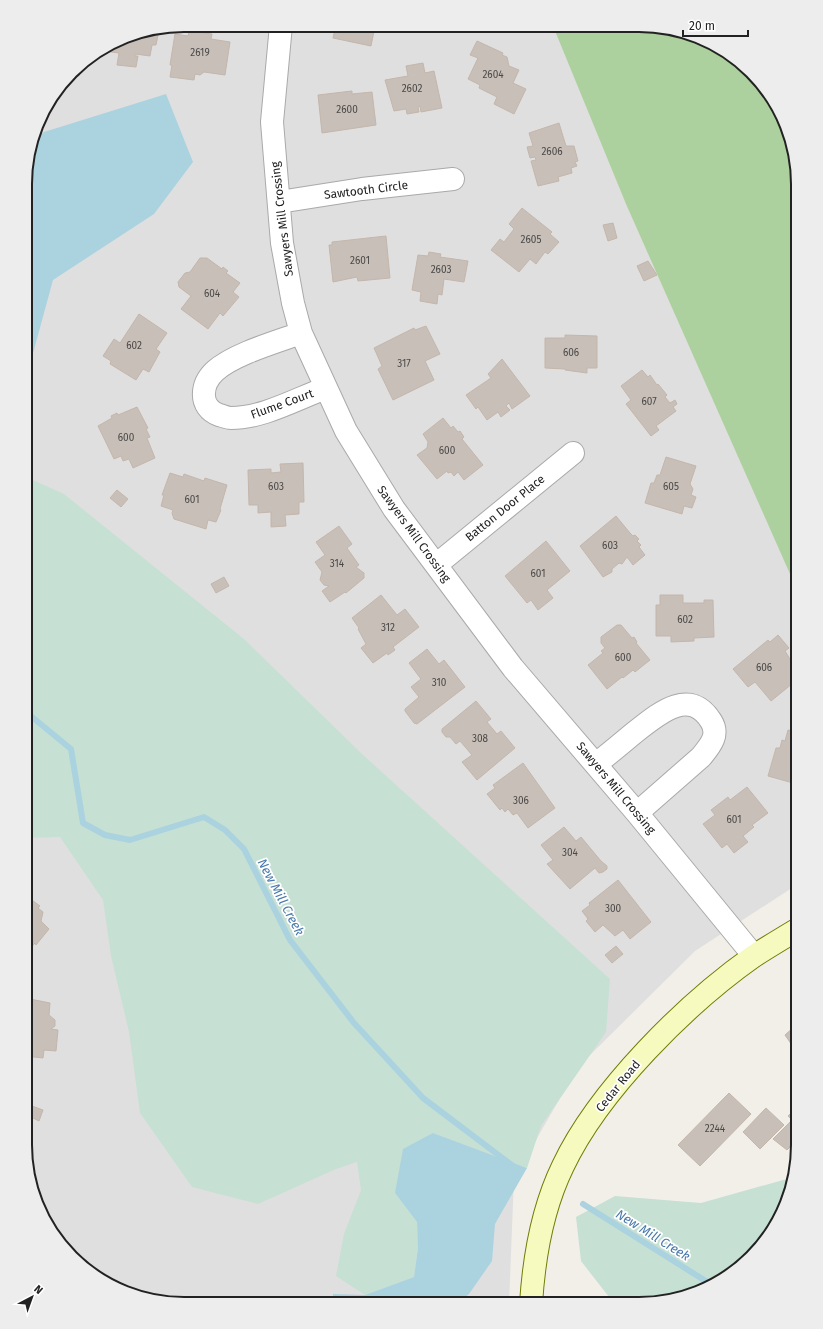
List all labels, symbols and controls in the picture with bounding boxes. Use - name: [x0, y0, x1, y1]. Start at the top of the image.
- scale bar: [683, 12, 748, 38]
- text: 20 m: [689, 19, 715, 33]
- house number: 2619: [190, 47, 210, 59]
- house number: 2604: [482, 69, 504, 81]
- house number: 2602: [402, 83, 422, 95]
- house number: 2600: [336, 104, 358, 116]
- house number: 2606: [541, 146, 563, 158]
- street label: Sawyers Mill Crossing: [268, 160, 296, 277]
- street label: Sawtooth Circle: [323, 178, 409, 202]
- house number: 2605: [521, 234, 541, 246]
- house number: 2601: [350, 255, 370, 267]
- house number: 2603: [431, 264, 451, 276]
- house number: 604: [204, 288, 221, 300]
- house number: 602: [126, 340, 142, 352]
- house number: 606: [563, 347, 579, 359]
- house number: 317: [397, 358, 411, 370]
- street label: Flume Court: [249, 386, 316, 422]
- house number: 607: [641, 396, 657, 408]
- house number: 600: [118, 432, 135, 444]
- house number: 600: [439, 445, 456, 457]
- street label: Batton Door Place: [463, 472, 547, 544]
- house number: 603: [268, 481, 284, 493]
- house number: 605: [663, 481, 679, 493]
- street label: Sawyers Mill Crossing: [374, 483, 454, 586]
- house number: 601: [185, 494, 200, 506]
- house number: 603: [602, 540, 618, 552]
- house number: 314: [330, 558, 345, 570]
- house number: 601: [531, 568, 546, 580]
- house number: 602: [677, 614, 693, 626]
- house number: 312: [381, 622, 395, 634]
- house number: 600: [615, 652, 632, 664]
- house number: 606: [756, 662, 772, 674]
- house number: 310: [432, 677, 447, 689]
- house number: 308: [472, 733, 489, 745]
- street label: Sawyers Mill Crossing: [573, 739, 659, 837]
- house number: 306: [513, 795, 529, 807]
- house number: 601: [727, 814, 742, 826]
- house number: 304: [562, 847, 579, 859]
- water label: New Mill Creek: [255, 856, 307, 938]
- house number: 300: [605, 903, 621, 915]
- street label: Cedar Road: [593, 1057, 643, 1115]
- house number: 2244: [705, 1123, 726, 1135]
- water label: New Mill Creek: [613, 1206, 693, 1264]
- north arrow: [12, 1277, 52, 1317]
- text: N: [31, 1283, 45, 1297]

